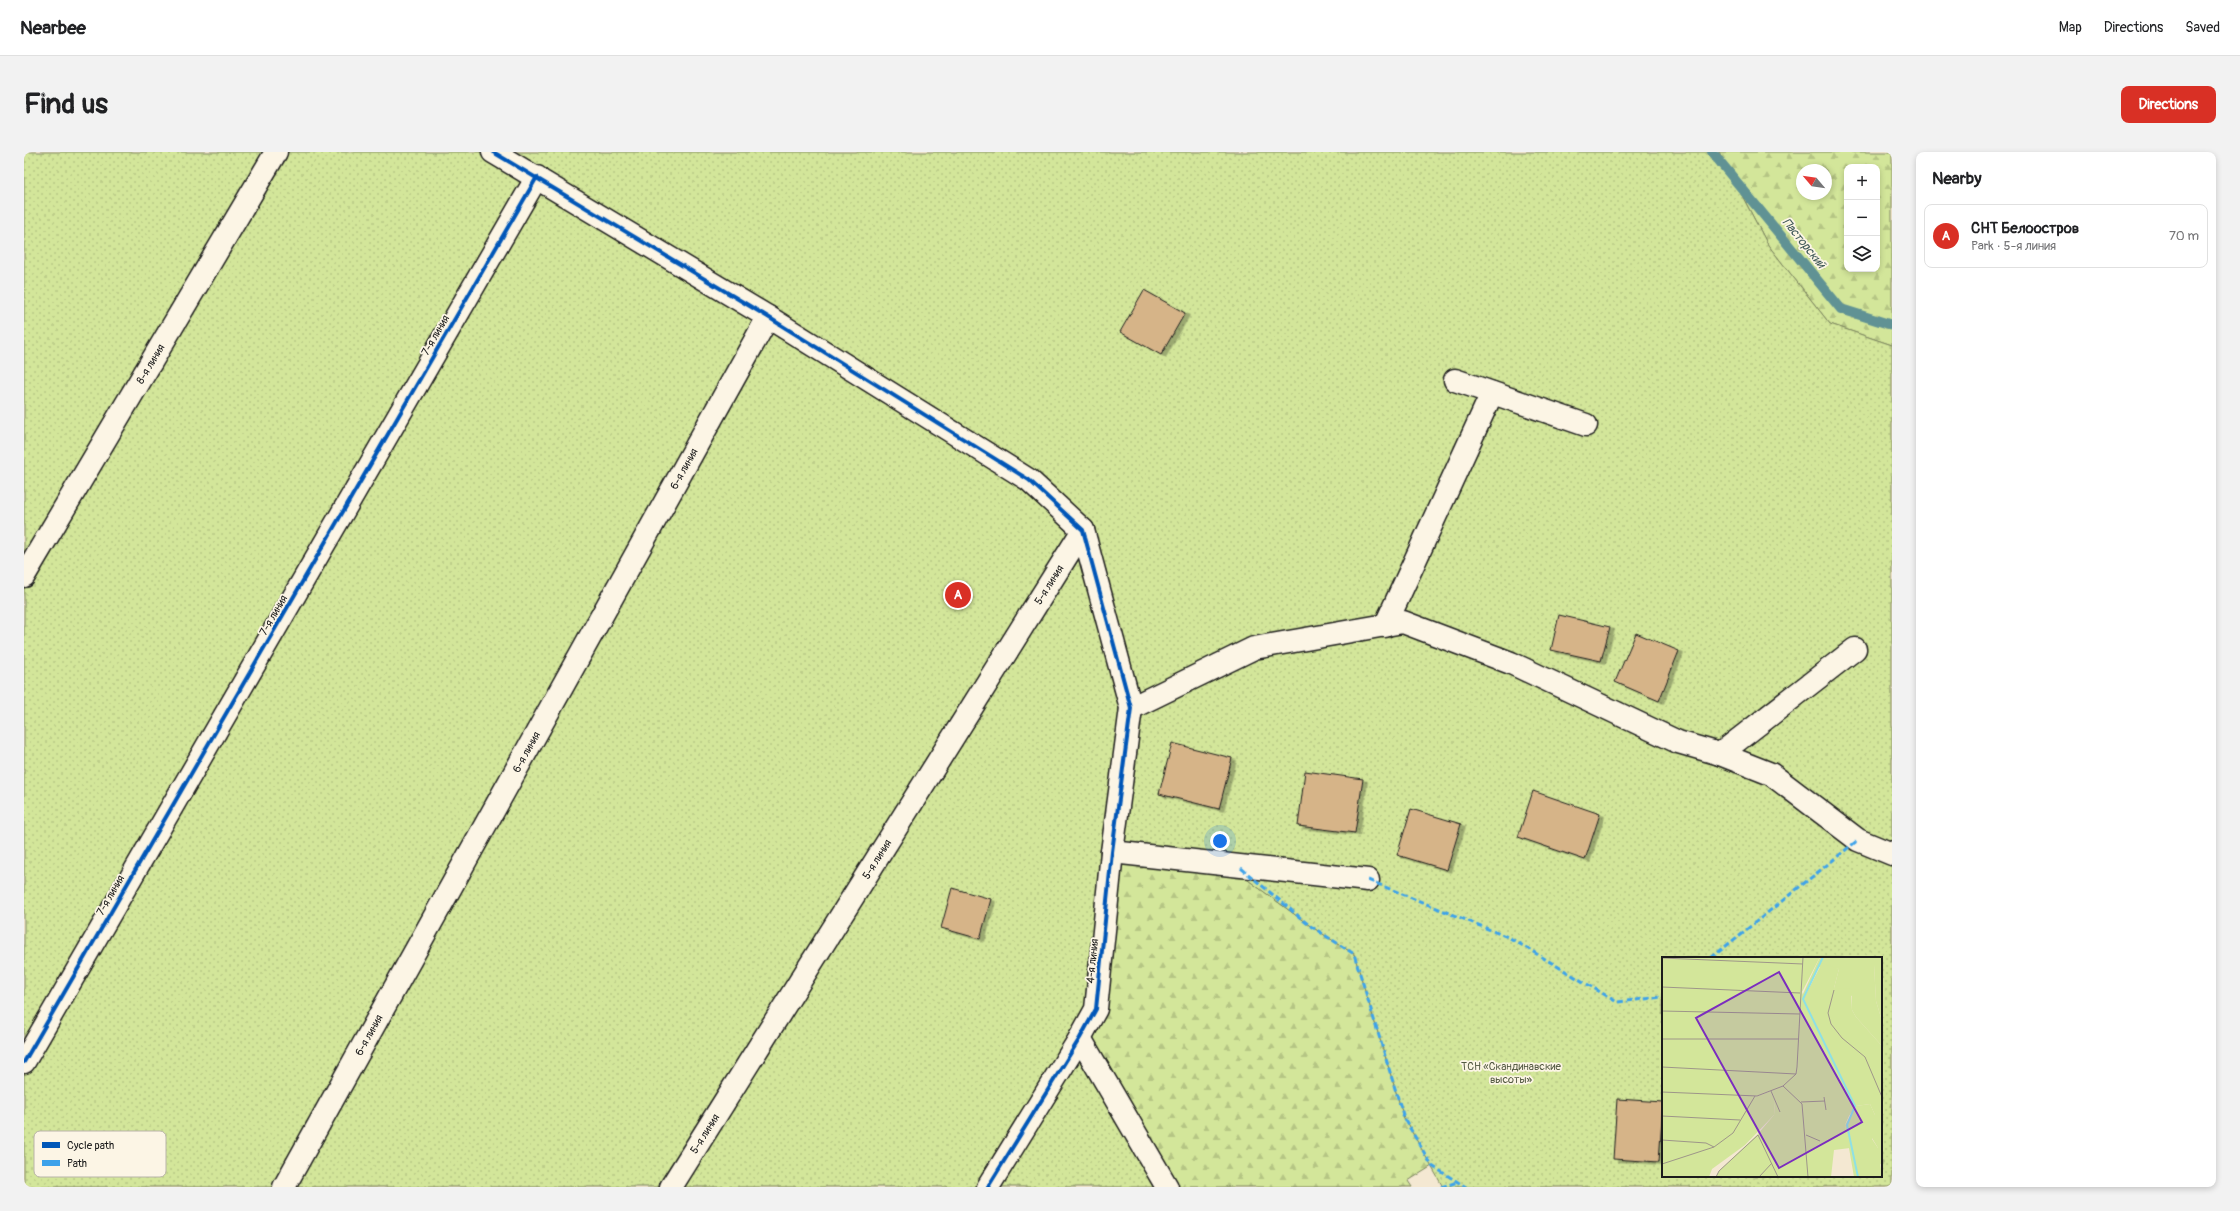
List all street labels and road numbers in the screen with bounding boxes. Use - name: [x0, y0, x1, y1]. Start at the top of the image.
- street label: 7-я линия: [419, 313, 452, 358]
- street label: 8-я линия: [134, 342, 167, 386]
- street label: 6-я линия: [667, 446, 701, 492]
- street label: 5-я линия: [1032, 563, 1066, 607]
- street label: 7-я линия: [257, 593, 290, 638]
- street label: 6-я линия: [510, 729, 543, 775]
- street label: 5-я линия: [860, 837, 894, 882]
- street label: 7-я линия: [94, 873, 127, 918]
- street label: 4-я линия: [1084, 938, 1101, 984]
- street label: 6-я линия: [352, 1012, 386, 1058]
- street label: 5-я линия: [688, 1112, 722, 1156]

